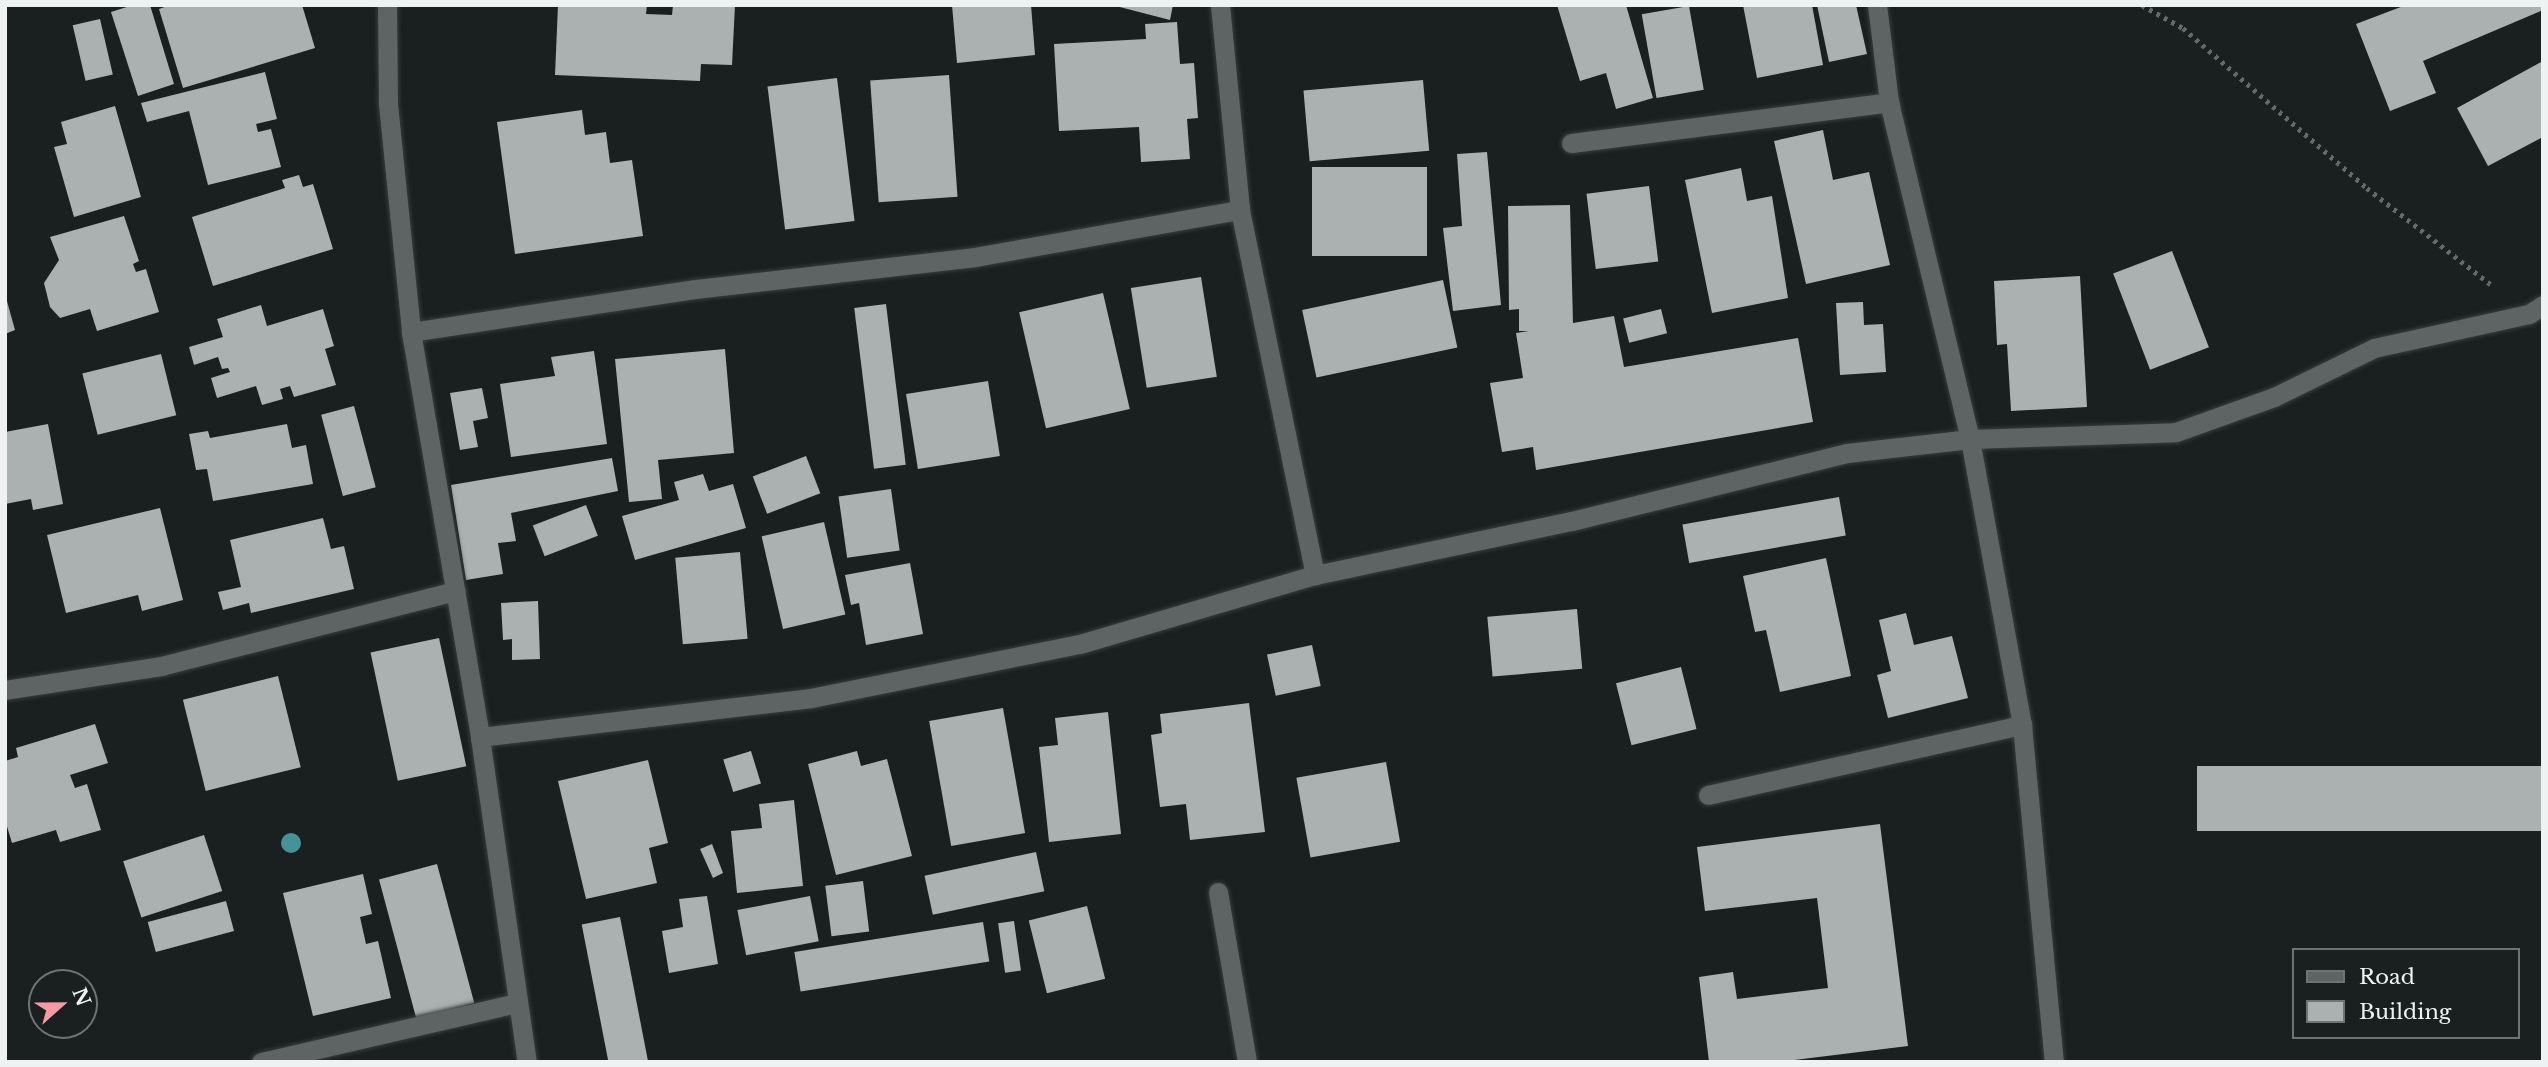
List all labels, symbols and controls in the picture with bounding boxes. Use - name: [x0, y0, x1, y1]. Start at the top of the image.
- legend: [2292, 948, 2520, 1039]
- text: Road: [2359, 964, 2415, 990]
- north arrow: [28, 969, 98, 1039]
- text: N: [67, 985, 95, 1009]
- text: Building: [2359, 999, 2451, 1025]

